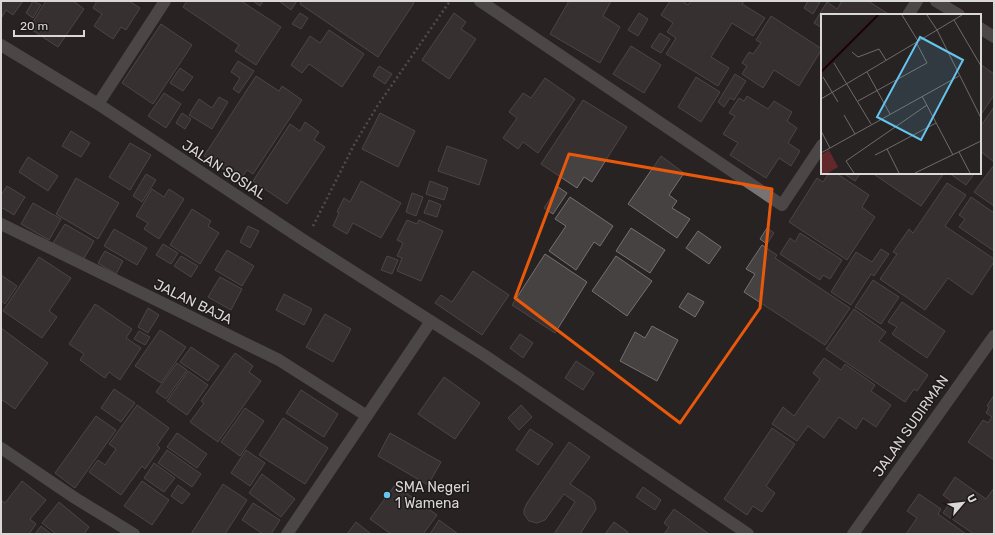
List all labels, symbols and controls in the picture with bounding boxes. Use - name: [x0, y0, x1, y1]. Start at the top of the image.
- scale bar: [14, 12, 84, 38]
- inset map: [821, 14, 981, 174]
- text: 20 m: [20, 19, 48, 33]
- street label: JALAN SOSIAL: [179, 137, 269, 203]
- street label: JALAN BAJA: [151, 276, 236, 329]
- street label: JALAN SUDIRMAN: [870, 372, 952, 480]
- place label: SMA Negeri 1 Wamena: [395, 479, 470, 512]
- north arrow: [943, 483, 983, 523]
- marker: SMA Negeri 1 Wamena: [382, 490, 392, 500]
- text: U: [964, 492, 979, 505]

